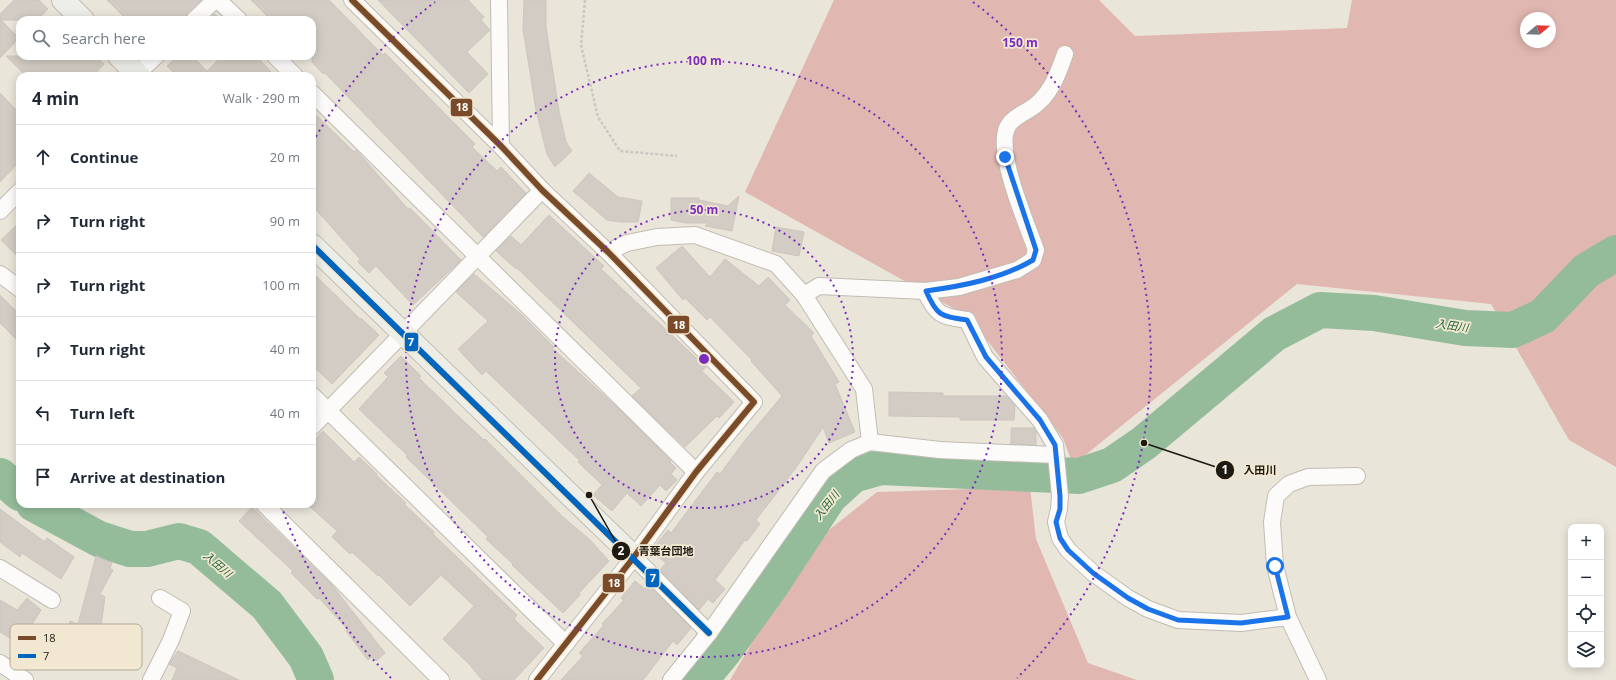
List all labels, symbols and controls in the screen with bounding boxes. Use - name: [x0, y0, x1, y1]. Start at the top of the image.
- north arrow: [1520, 12, 1556, 48]
- search box: [16, 16, 316, 60]
- icon: search: [30, 27, 52, 49]
- text: Search here: [62, 28, 146, 48]
- text: 150 m: [1002, 34, 1038, 51]
- text: 100 m: [686, 52, 722, 69]
- text: 4 min: [32, 87, 79, 110]
- text: Walk · 290 m: [223, 89, 300, 107]
- line badge: 18: [450, 98, 473, 117]
- text: 18: [456, 99, 468, 114]
- icon: ahead: [32, 146, 54, 168]
- text: Continue: [70, 147, 138, 167]
- text: 20 m: [270, 148, 300, 166]
- route end: [996, 148, 1014, 166]
- text: 50 m: [690, 201, 718, 218]
- icon: right: [32, 210, 54, 232]
- text: Turn right: [70, 211, 145, 231]
- text: 90 m: [270, 212, 300, 230]
- icon: right: [32, 274, 54, 296]
- text: Turn right: [70, 275, 145, 295]
- text: 100 m: [262, 276, 300, 294]
- line badge: 18: [667, 315, 690, 334]
- water label: 入田川: [1435, 315, 1470, 335]
- text: 18: [673, 317, 685, 332]
- line badge: 7: [404, 332, 419, 352]
- text: 7: [408, 334, 414, 349]
- icon: right: [32, 338, 54, 360]
- text: Turn right: [70, 339, 145, 359]
- text: 40 m: [270, 340, 300, 358]
- centre of rings: [697, 352, 711, 366]
- icon: left: [32, 402, 54, 424]
- text: Turn left: [70, 403, 135, 423]
- text: 40 m: [270, 404, 300, 422]
- callout: 入田川: [1215, 459, 1284, 482]
- text: 1: [1222, 461, 1228, 478]
- text: 入田川: [1244, 462, 1277, 477]
- icon: arrive: [32, 466, 54, 488]
- text: Arrive at destination: [70, 467, 225, 487]
- water label: 入田川: [810, 487, 843, 523]
- map controls: [1568, 524, 1604, 668]
- button: +: [1568, 524, 1604, 560]
- callout: 青葉台団地: [611, 539, 702, 562]
- text: 2: [618, 542, 625, 559]
- text: 青葉台団地: [639, 543, 694, 558]
- water label: 入田川: [201, 548, 236, 581]
- route start: [1266, 557, 1284, 575]
- button: −: [1568, 560, 1604, 596]
- line badge: 7: [645, 568, 660, 588]
- text: 7: [650, 570, 656, 585]
- line badge: 18: [602, 573, 625, 593]
- text: 18: [608, 575, 620, 590]
- button: locate: [1568, 596, 1604, 632]
- legend: [10, 624, 142, 670]
- text: 18: [43, 630, 56, 645]
- button: layers: [1568, 632, 1604, 668]
- text: 7: [43, 648, 49, 663]

